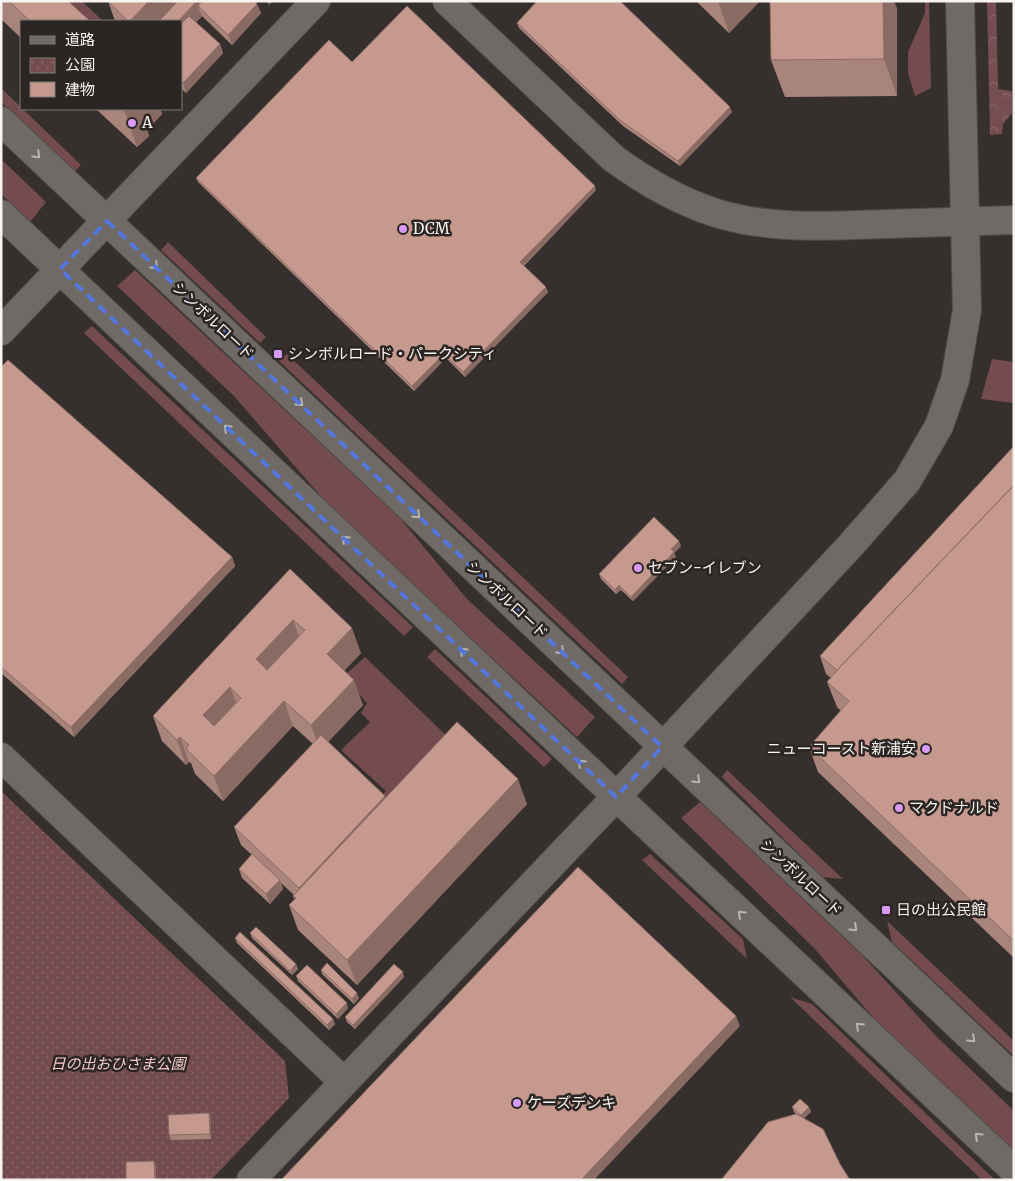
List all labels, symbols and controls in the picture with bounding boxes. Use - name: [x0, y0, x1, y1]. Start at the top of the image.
- legend: [20, 20, 182, 110]
- text: 道路: [65, 30, 95, 49]
- text: 公園: [65, 55, 95, 74]
- text: 建物: [65, 80, 95, 99]
- place label: A: [141, 113, 153, 132]
- marker: A: [126, 117, 138, 129]
- one-way arrow: [31, 149, 40, 158]
- place label: DCM: [413, 219, 450, 238]
- marker: DCM: [397, 223, 409, 235]
- one-way arrow: [149, 260, 158, 269]
- street label: シンボルロード: [168, 278, 258, 363]
- place label: シンボルロード・パークシティ: [288, 344, 497, 363]
- marker: シンボルロード・パークシティ: [272, 348, 284, 360]
- one-way arrow: [294, 397, 303, 406]
- one-way arrow: [224, 425, 233, 434]
- one-way arrow: [412, 509, 421, 518]
- one-way arrow: [342, 536, 351, 545]
- street label: シンボルロード: [462, 557, 552, 642]
- place label: セブン-イレブン: [648, 558, 762, 577]
- marker: セブン-イレブン: [632, 562, 644, 574]
- one-way arrow: [555, 645, 564, 654]
- one-way arrow: [460, 648, 469, 657]
- place label: ニューコースト新浦安: [767, 739, 916, 758]
- marker: ニューコースト新浦安: [920, 743, 932, 755]
- one-way arrow: [577, 760, 586, 769]
- one-way arrow: [692, 774, 701, 783]
- place label: マクドナルド: [909, 798, 999, 817]
- marker: マクドナルド: [893, 802, 905, 814]
- street label: シンボルロード: [756, 835, 846, 920]
- place label: 日の出公民館: [896, 900, 986, 919]
- marker: 日の出公民館: [880, 904, 892, 916]
- one-way arrow: [737, 911, 746, 920]
- one-way arrow: [848, 922, 857, 931]
- one-way arrow: [856, 1023, 865, 1032]
- one-way arrow: [967, 1033, 976, 1042]
- park label: 日の出おひさま公園: [50, 1054, 187, 1073]
- place label: ケーズデンキ: [527, 1093, 616, 1112]
- marker: ケーズデンキ: [511, 1097, 523, 1109]
- one-way arrow: [975, 1133, 984, 1142]

